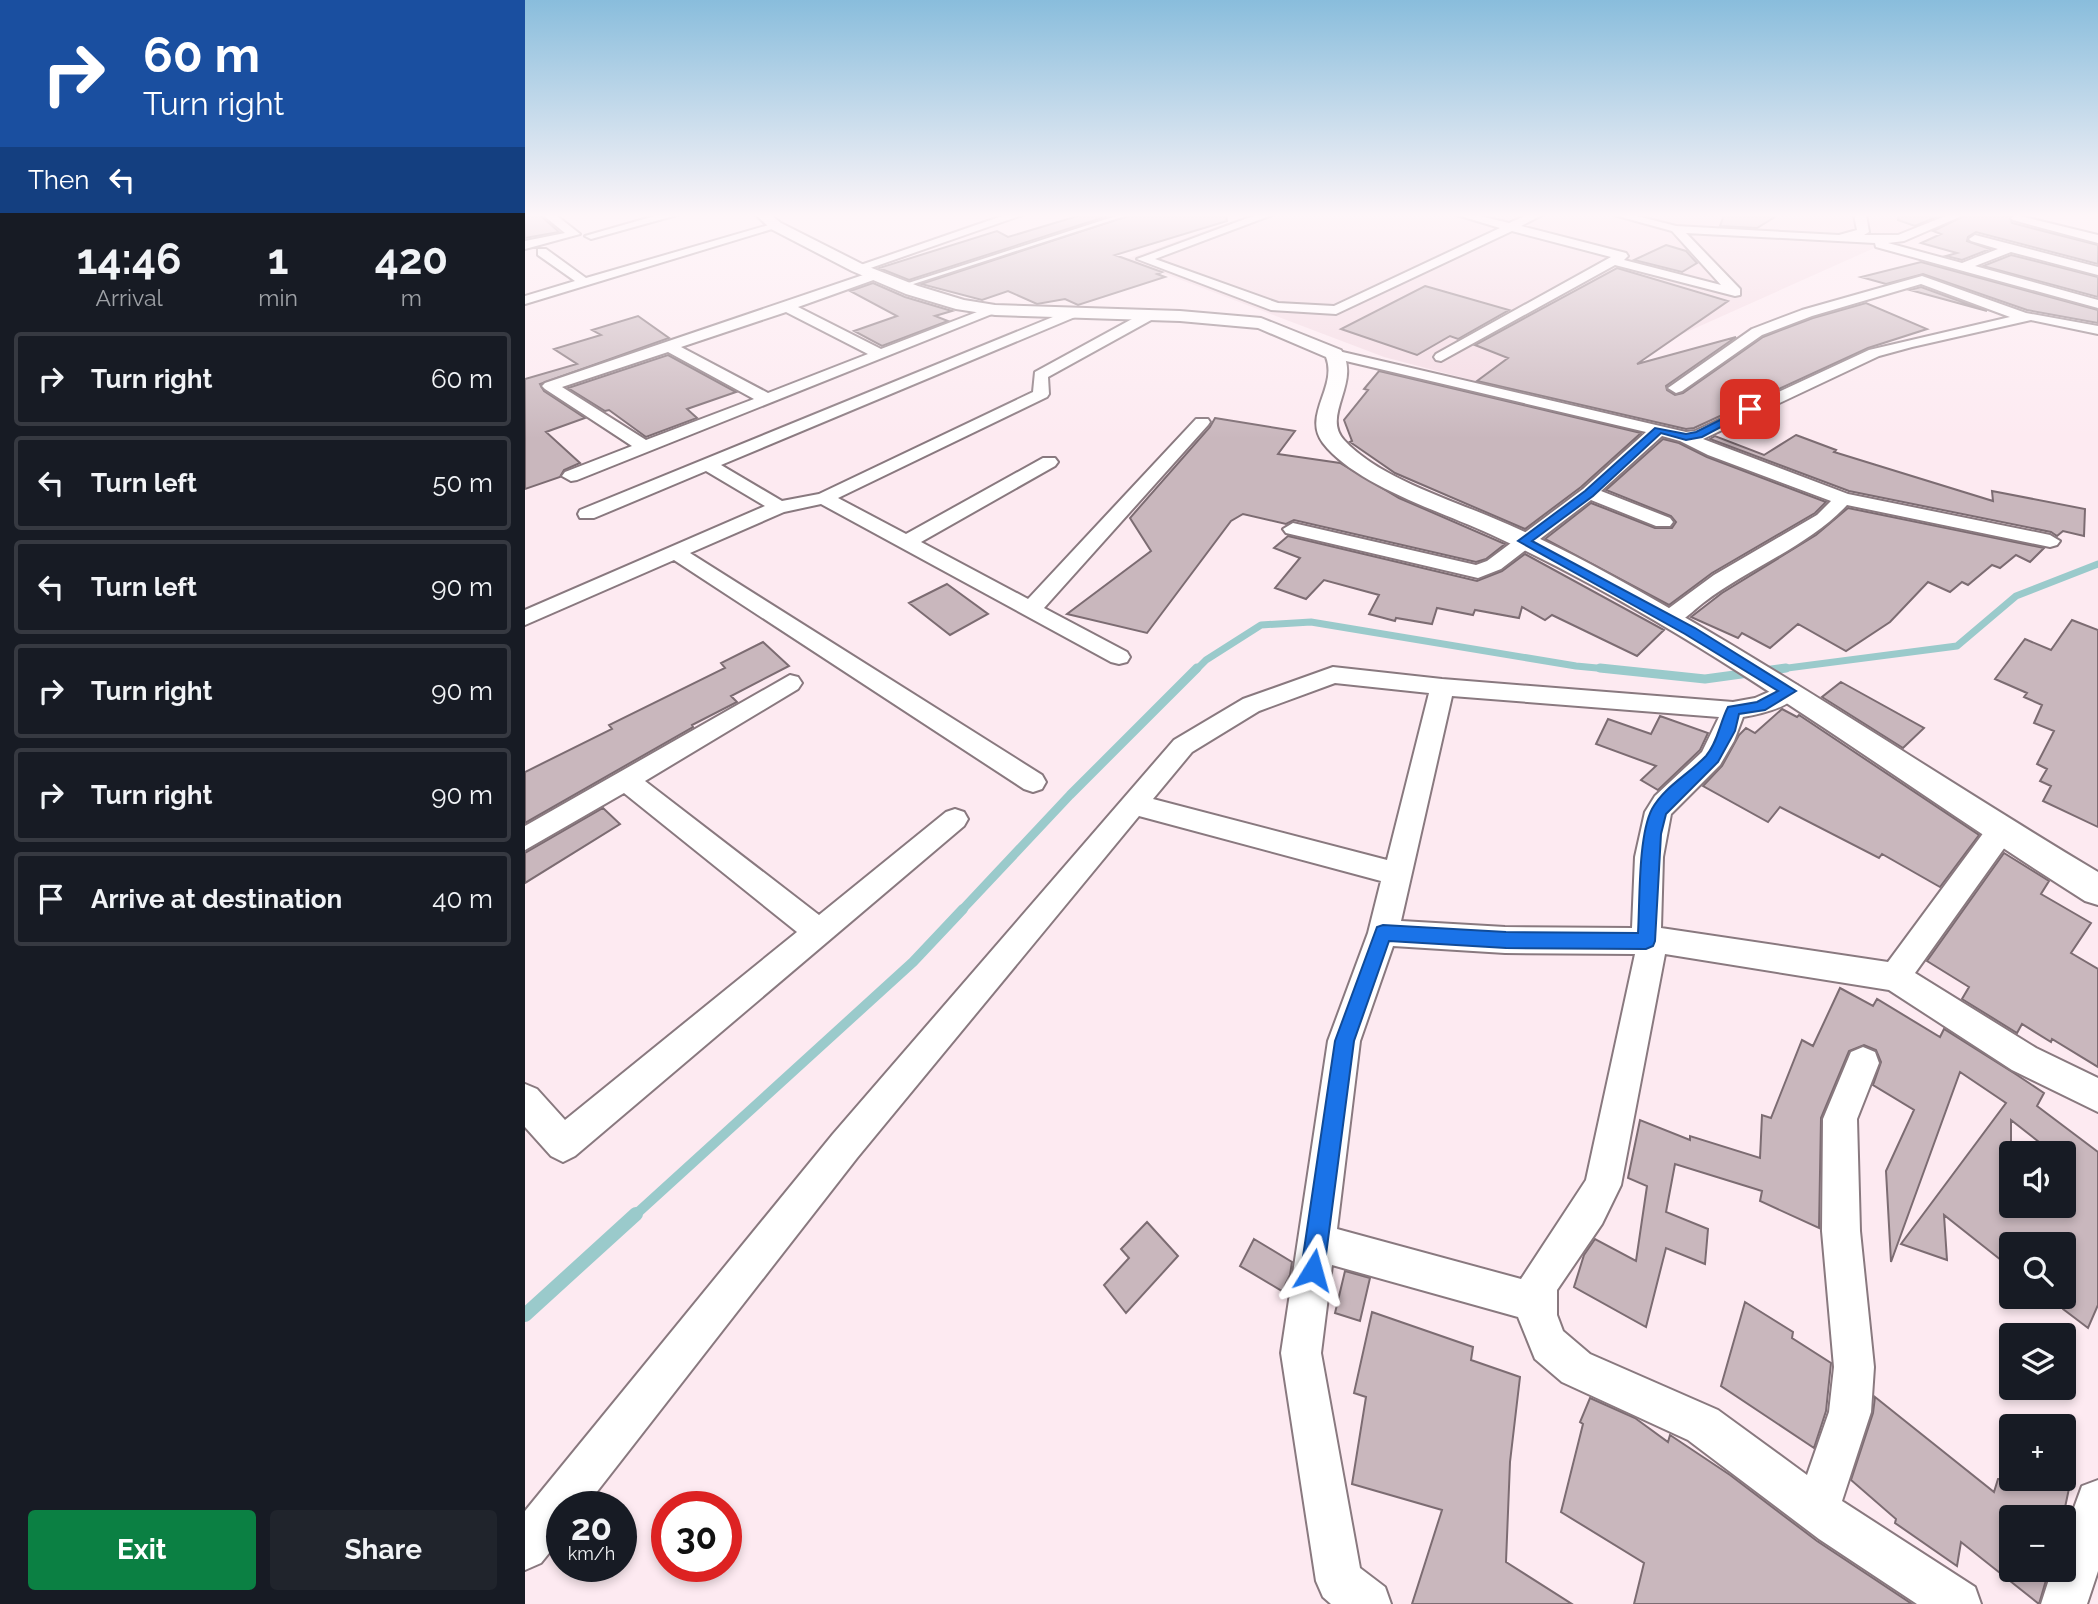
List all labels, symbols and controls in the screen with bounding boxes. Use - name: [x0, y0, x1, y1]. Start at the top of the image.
- text: 60 m: [143, 26, 260, 83]
- icon: right: [28, 28, 119, 119]
- text: Turn right: [143, 85, 284, 122]
- icon: left: [103, 161, 141, 199]
- text: Then: [28, 165, 89, 195]
- text: 14:46: [77, 235, 181, 284]
- text: 1: [268, 235, 288, 284]
- text: 420: [375, 235, 448, 284]
- text: Arrival: [95, 284, 163, 311]
- text: min: [258, 284, 298, 311]
- text: m: [401, 284, 422, 311]
- icon: right: [32, 360, 70, 398]
- text: Turn right: [91, 364, 212, 394]
- text: 60 m: [431, 364, 493, 394]
- pin: [1720, 379, 1780, 439]
- icon: arrive: [1731, 390, 1769, 428]
- icon: left: [32, 464, 70, 502]
- text: Turn left: [91, 468, 197, 498]
- text: 50 m: [432, 468, 493, 498]
- icon: left: [32, 568, 70, 606]
- text: Turn left: [91, 572, 197, 602]
- text: 90 m: [431, 572, 493, 602]
- icon: right: [32, 672, 70, 710]
- text: Turn right: [91, 676, 212, 706]
- text: 90 m: [431, 676, 493, 706]
- icon: right: [32, 776, 70, 814]
- text: Turn right: [91, 780, 212, 810]
- text: 90 m: [431, 780, 493, 810]
- icon: arrive: [32, 880, 70, 918]
- text: Arrive at destination: [91, 884, 342, 914]
- text: 40 m: [432, 884, 493, 914]
- map controls: [1999, 1141, 2076, 1582]
- button: sound: [1999, 1141, 2076, 1218]
- button: search: [1999, 1232, 2076, 1309]
- position arrow: [1276, 1233, 1350, 1307]
- button: layers: [1999, 1323, 2076, 1400]
- button: +: [1999, 1414, 2076, 1491]
- speed limit sign: 30: [651, 1491, 742, 1582]
- button: −: [1999, 1505, 2076, 1582]
- text: 20: [571, 1507, 612, 1548]
- button: Exit: [28, 1510, 256, 1590]
- button: Share: [270, 1510, 497, 1590]
- text: km/h: [568, 1543, 615, 1564]

